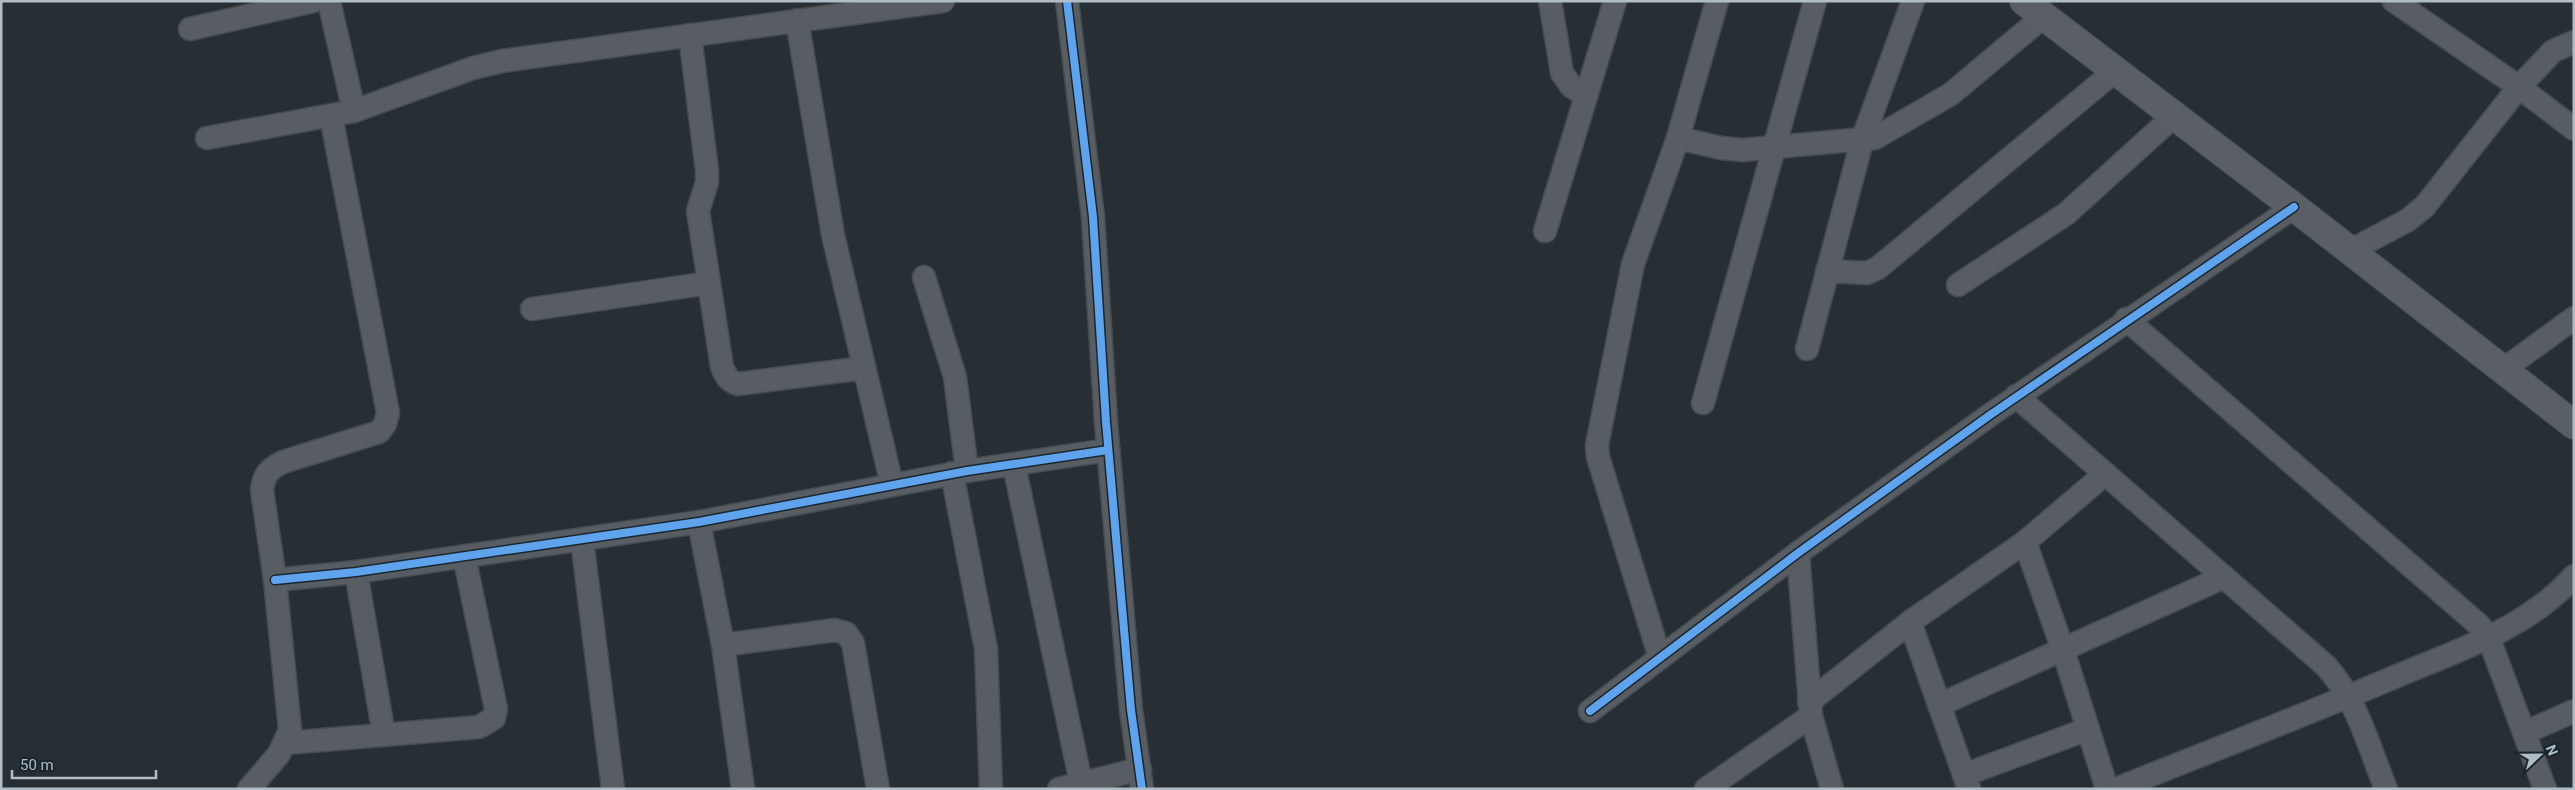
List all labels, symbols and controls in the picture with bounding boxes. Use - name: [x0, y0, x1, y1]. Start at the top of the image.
- north arrow: [2515, 730, 2565, 780]
- text: N: [2543, 743, 2561, 758]
- scale bar: [12, 748, 156, 780]
- text: 50 m: [20, 756, 54, 774]

